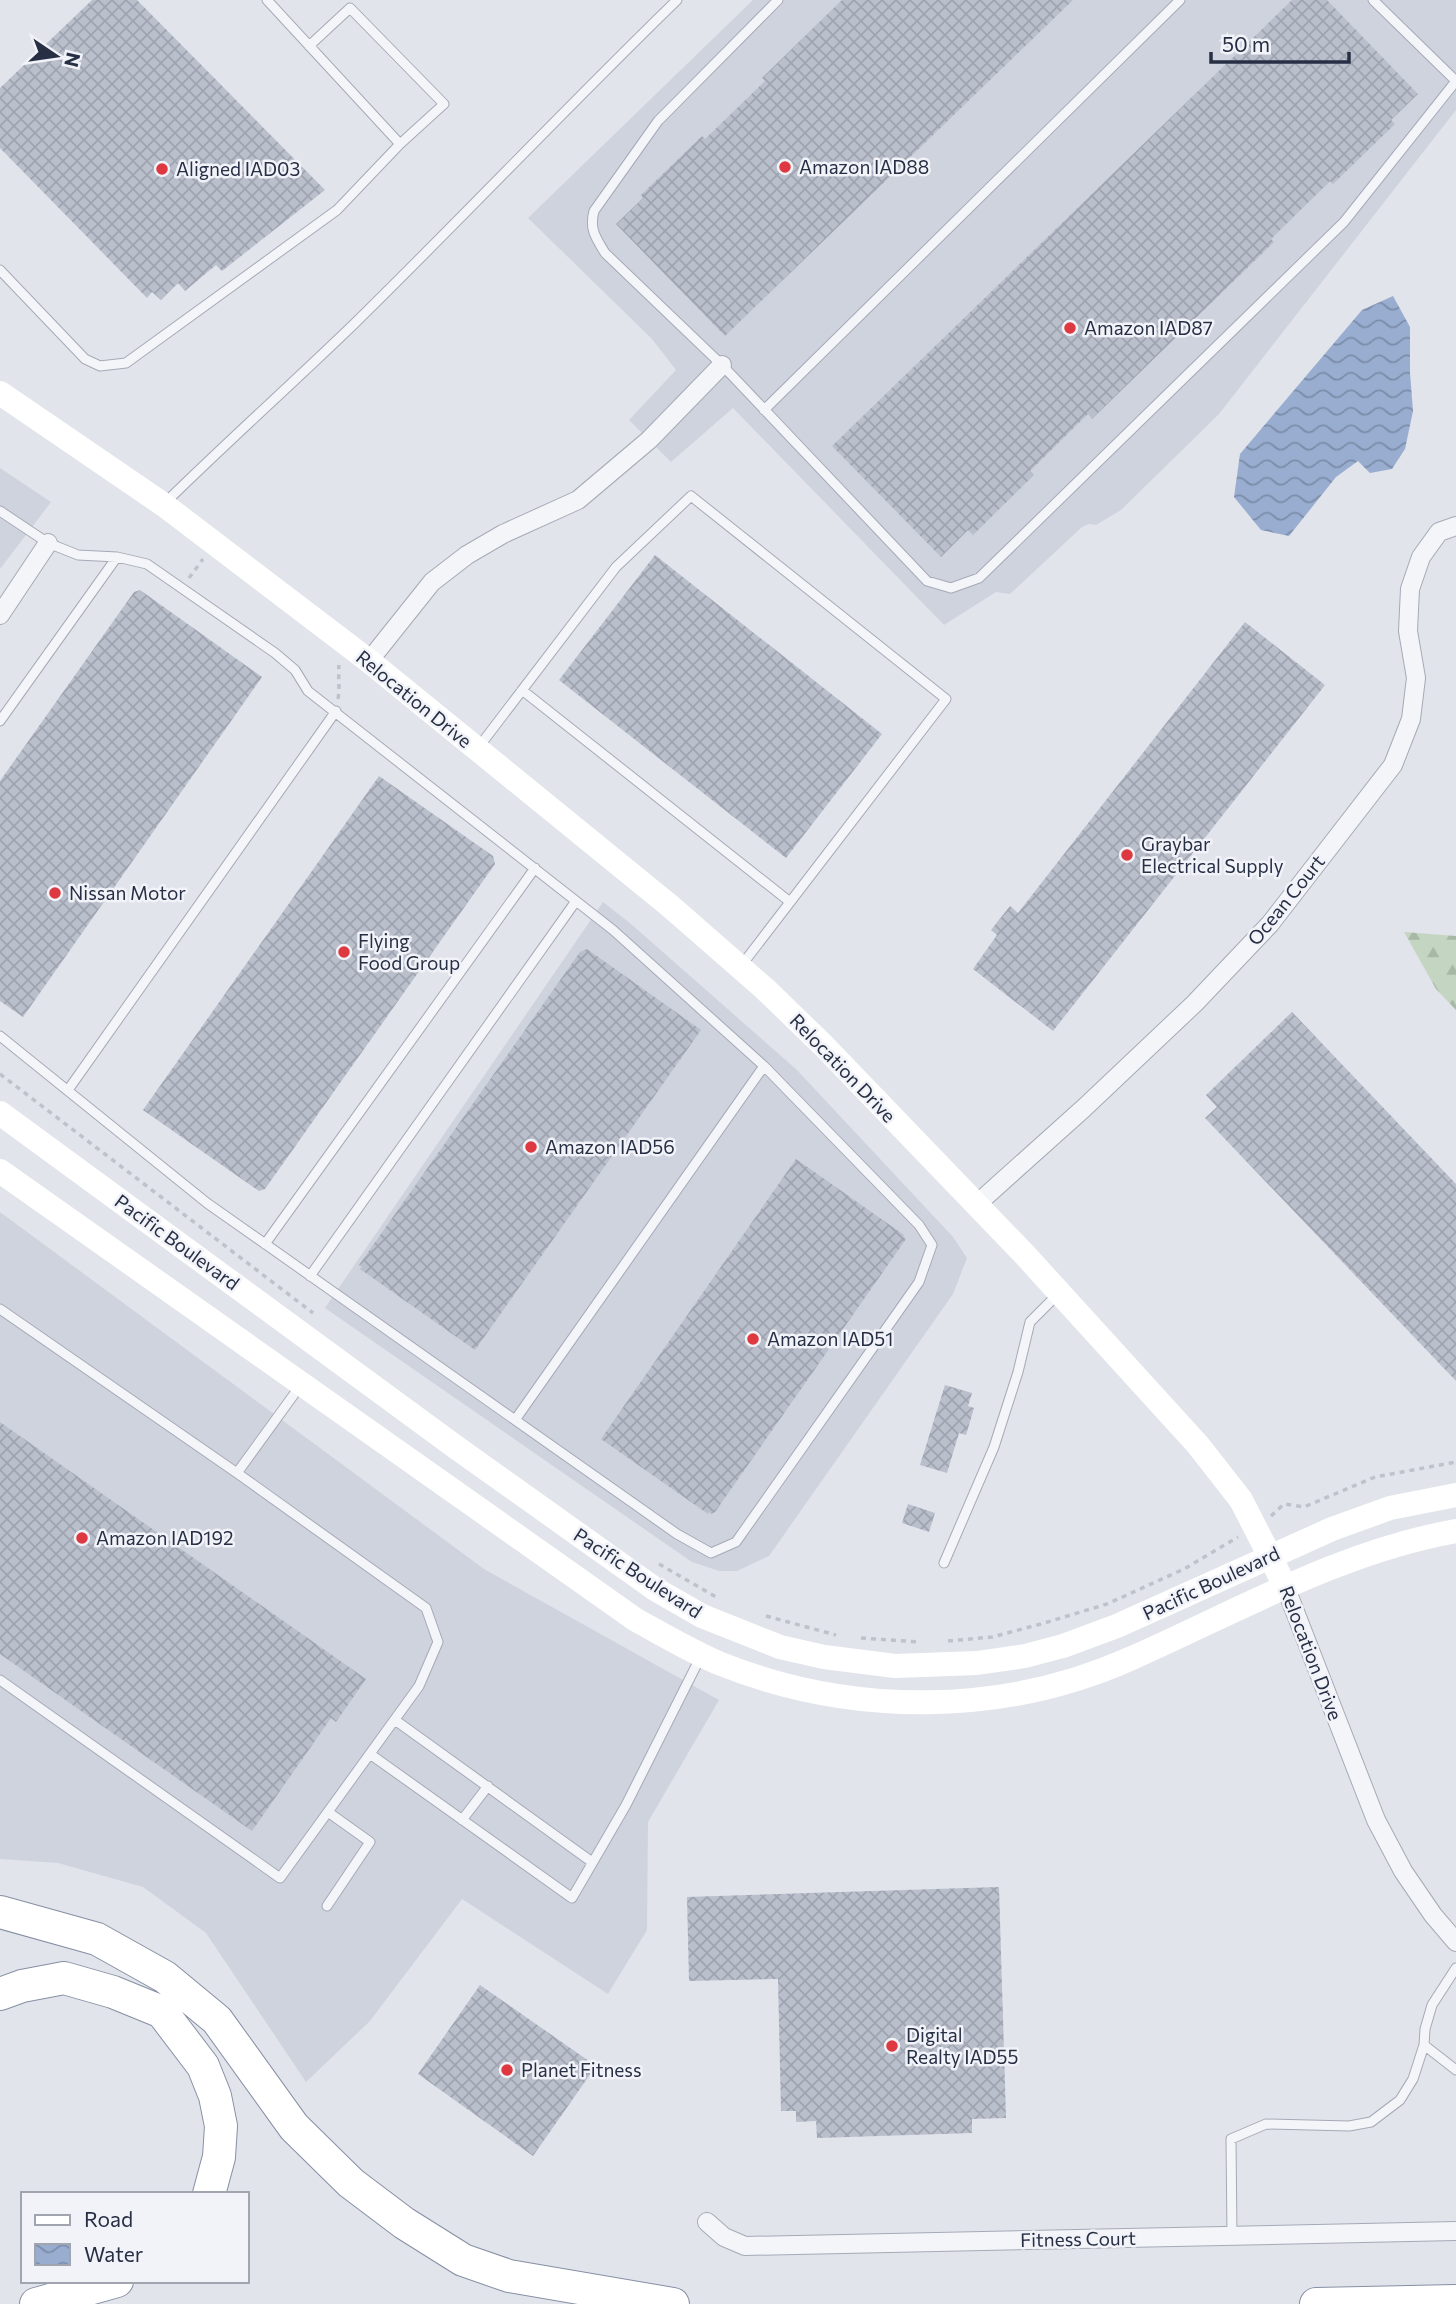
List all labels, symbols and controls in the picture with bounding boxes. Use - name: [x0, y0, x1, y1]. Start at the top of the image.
- north arrow: [21, 21, 91, 91]
- scale bar: [1211, 21, 1349, 65]
- text: 50 m: [1222, 31, 1270, 56]
- text: N: [60, 50, 86, 69]
- place label: Amazon IAD88: [799, 155, 929, 178]
- place label: Aligned IAD03: [176, 157, 300, 180]
- marker: Amazon IAD88: [777, 159, 793, 175]
- marker: Aligned IAD03: [154, 161, 170, 177]
- place label: Amazon IAD87: [1084, 316, 1213, 339]
- marker: Amazon IAD87: [1062, 320, 1078, 336]
- street label: Relocation Drive: [352, 645, 477, 752]
- place label: Graybar Electrical Supply: [1141, 832, 1284, 877]
- marker: Graybar Electrical Supply: [1119, 847, 1135, 863]
- street label: Ocean Court: [1242, 850, 1329, 950]
- place label: Nissan Motor: [69, 881, 186, 904]
- marker: Nissan Motor: [47, 885, 63, 901]
- place label: Flying Food Group: [358, 929, 460, 974]
- marker: Flying Food Group: [336, 944, 352, 960]
- street label: Relocation Drive: [786, 1009, 901, 1127]
- place label: Amazon IAD56: [545, 1135, 675, 1158]
- marker: Amazon IAD56: [523, 1139, 539, 1155]
- street label: Pacific Boulevard: [111, 1189, 244, 1294]
- place label: Amazon IAD51: [767, 1327, 893, 1350]
- marker: Amazon IAD51: [745, 1331, 761, 1347]
- street label: Pacific Boulevard: [570, 1523, 707, 1623]
- place label: Amazon IAD192: [96, 1526, 233, 1549]
- marker: Amazon IAD192: [74, 1530, 90, 1546]
- street label: Pacific Boulevard: [1139, 1541, 1283, 1624]
- street label: Relocation Drive: [1275, 1582, 1348, 1723]
- place label: Digital Realty IAD55: [906, 2023, 1018, 2068]
- marker: Digital Realty IAD55: [884, 2038, 900, 2054]
- place label: Planet Fitness: [521, 2058, 642, 2081]
- marker: Planet Fitness: [499, 2062, 515, 2078]
- legend: [21, 2192, 248, 2283]
- text: Road: [84, 2206, 133, 2231]
- street label: Fitness Court: [1020, 2226, 1136, 2251]
- text: Water: [84, 2241, 143, 2266]

